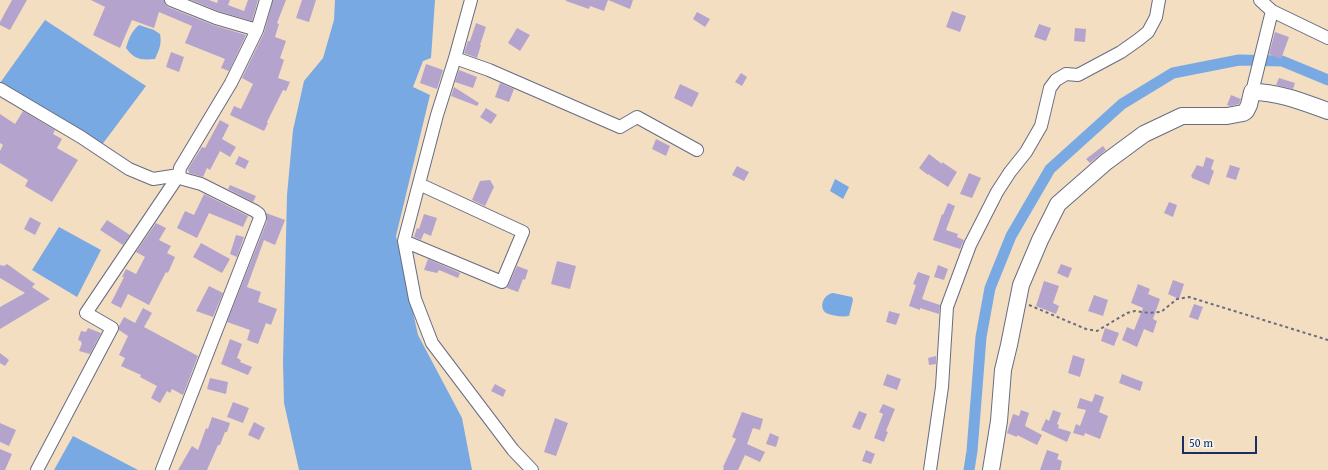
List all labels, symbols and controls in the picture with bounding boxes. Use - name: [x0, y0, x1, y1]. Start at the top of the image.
- scale bar: [1184, 428, 1259, 454]
- text: 50 m: [1189, 434, 1213, 451]

